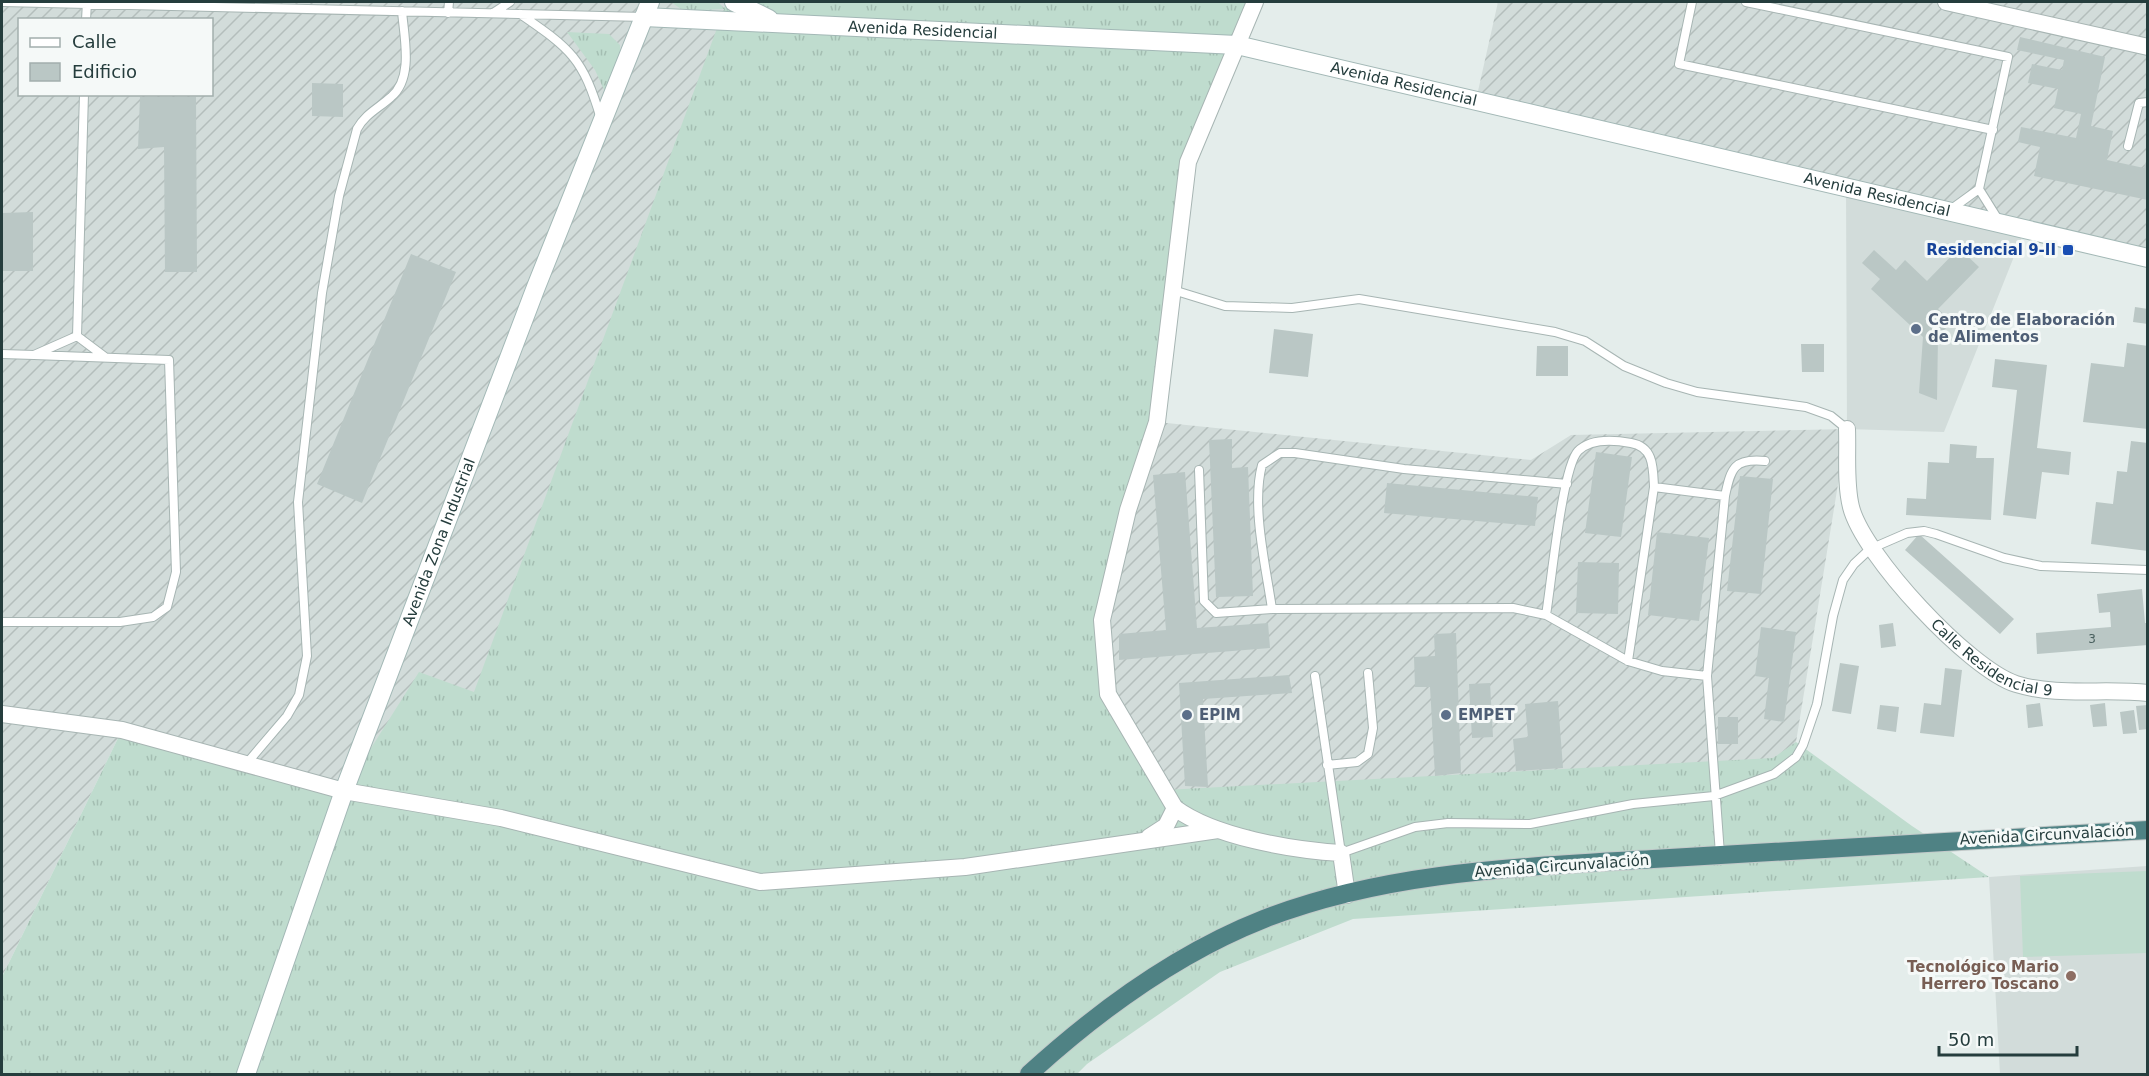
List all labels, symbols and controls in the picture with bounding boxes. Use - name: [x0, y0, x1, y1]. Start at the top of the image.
- legend: [18, 18, 213, 96]
- street label: Avenida Residencial: [847, 18, 998, 43]
- text: Calle: [72, 31, 117, 52]
- street label: Avenida Residencial: [1329, 58, 1479, 110]
- text: Edificio: [72, 61, 137, 82]
- street label: Avenida Residencial: [1802, 169, 1952, 220]
- place label: Residencial 9-II: [1926, 241, 2056, 259]
- marker: Residencial 9-II: [2061, 243, 2075, 257]
- place label: Centro de Elaboración de Alimentos: [1928, 311, 2115, 346]
- marker: Centro de Elaboración de Alimentos: [1909, 322, 1923, 336]
- street label: Avenida Zona Industrial: [399, 456, 479, 628]
- street label: Calle Residencial 9: [1927, 615, 2053, 700]
- house number: 3: [2088, 632, 2096, 646]
- place label: EPIM: [1199, 706, 1241, 724]
- place label: EMPET: [1458, 706, 1515, 724]
- marker: EPIM: [1180, 708, 1194, 722]
- marker: EMPET: [1439, 708, 1453, 722]
- street label: Avenida Circunvalación: [1959, 821, 2135, 849]
- street label: Avenida Circunvalación: [1474, 851, 1650, 881]
- place label: Tecnológico Mario Herrero Toscano: [1907, 958, 2059, 993]
- marker: Tecnológico Mario Herrero Toscano: [2064, 969, 2078, 983]
- scale bar: [1939, 1019, 2077, 1057]
- text: 50 m: [1948, 1029, 1994, 1050]

